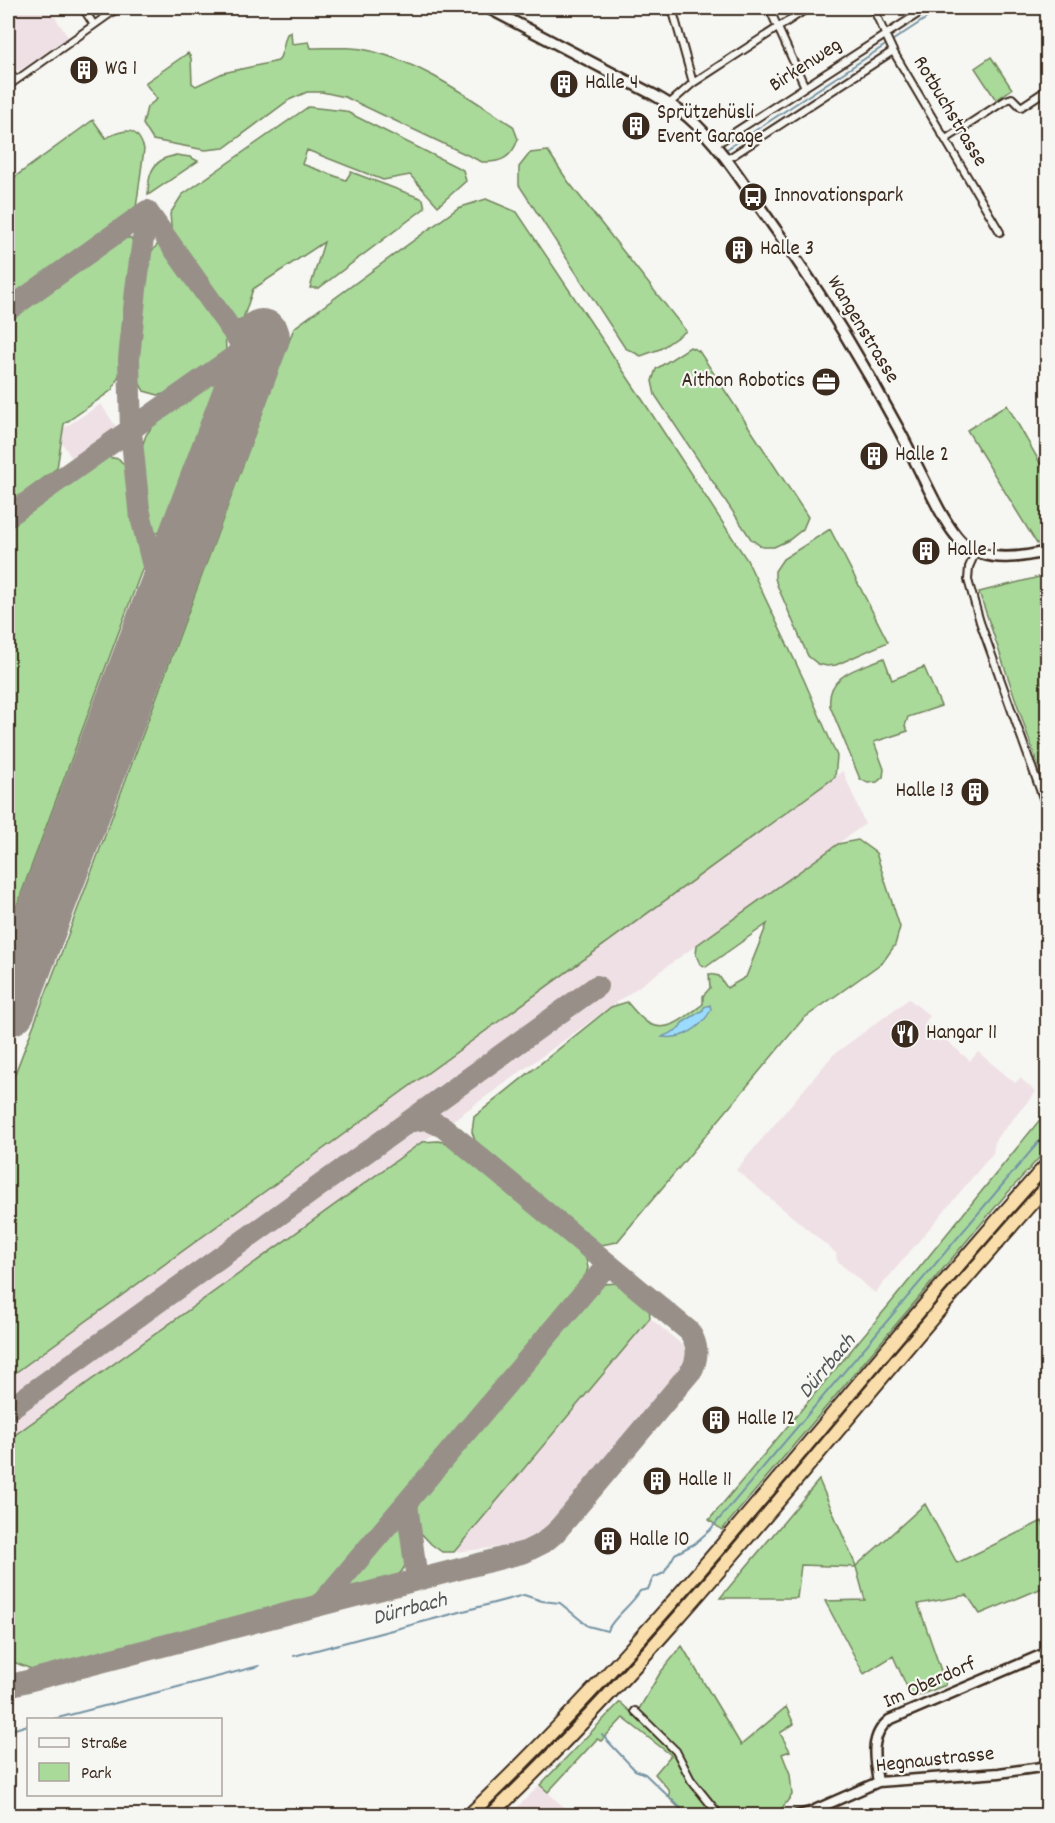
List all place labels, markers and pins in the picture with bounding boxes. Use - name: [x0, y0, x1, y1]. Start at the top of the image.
- building icon: WG 1: [68, 54, 100, 86]
- place label: WG 1: [105, 55, 137, 85]
- building icon: Halle 4: [548, 68, 580, 100]
- place label: Halle 4: [585, 69, 638, 99]
- place label: Sprützehüsli Event Garage: [657, 99, 763, 153]
- building icon: Sprützehüsli Event Garage: [620, 110, 652, 142]
- bus stop icon: Innovationspark: [737, 181, 769, 213]
- place label: Innovationspark: [774, 182, 903, 212]
- building icon: Halle 3: [723, 234, 755, 266]
- place label: Halle 3: [760, 235, 814, 265]
- office icon: Aithon Robotics: [810, 366, 842, 398]
- place label: Aithon Robotics: [682, 367, 805, 397]
- building icon: Halle 2: [858, 440, 890, 472]
- place label: Halle 2: [895, 441, 949, 471]
- building icon: Halle 1: [910, 535, 942, 567]
- place label: Halle 1: [947, 536, 996, 566]
- building icon: Halle 13: [959, 776, 991, 808]
- place label: Halle 13: [895, 777, 954, 807]
- restaurant icon: Hangar 11: [889, 1018, 921, 1050]
- place label: Hangar 11: [926, 1019, 997, 1049]
- building icon: Halle 12: [700, 1404, 732, 1436]
- place label: Halle 12: [737, 1405, 795, 1435]
- building icon: Halle 11: [641, 1465, 673, 1497]
- place label: Halle 11: [678, 1466, 732, 1496]
- building icon: Halle 10: [592, 1525, 624, 1557]
- place label: Halle 10: [629, 1526, 690, 1556]

